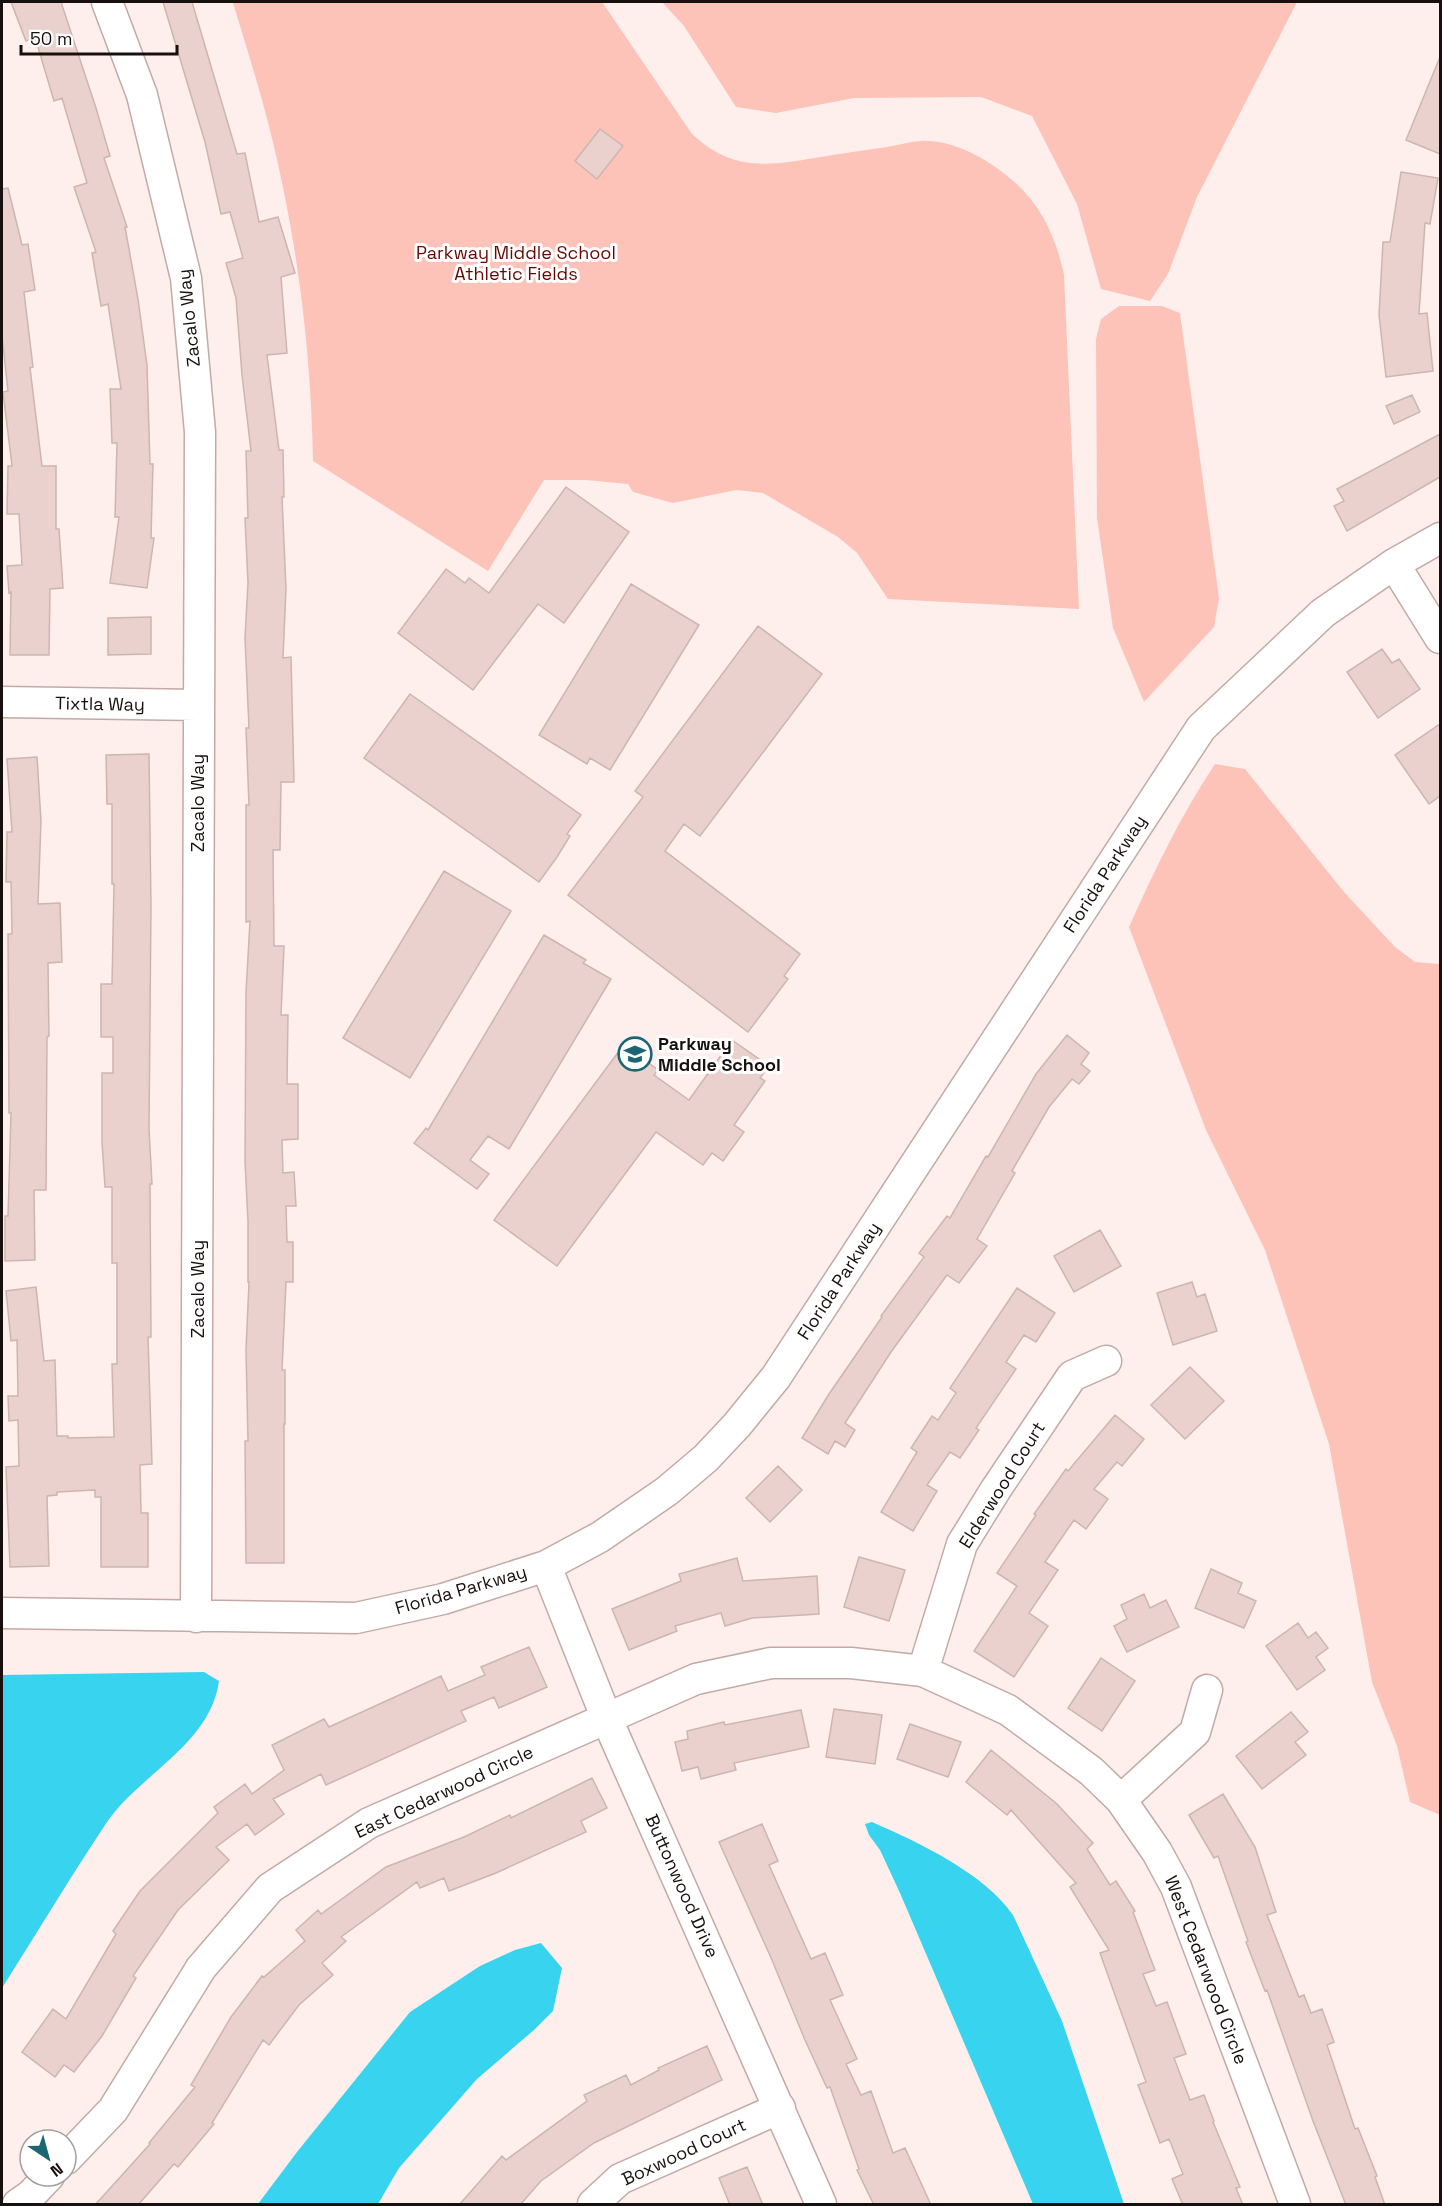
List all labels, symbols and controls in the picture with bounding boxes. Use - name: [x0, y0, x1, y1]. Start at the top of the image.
- scale bar: [21, 18, 177, 56]
- text: 50 m: [30, 27, 72, 50]
- park label: Parkway Middle School Athletic Fields: [416, 241, 616, 285]
- street label: Zacalo Way: [172, 268, 205, 368]
- street label: Tixtla Way: [55, 691, 145, 716]
- street label: Zacalo Way: [186, 754, 209, 852]
- street label: Florida Parkway: [1058, 810, 1151, 937]
- place label: Parkway Middle School: [658, 1032, 781, 1076]
- school or university icon: Parkway Middle School: [617, 1036, 653, 1072]
- street label: Florida Parkway: [792, 1217, 885, 1344]
- street label: Zacalo Way: [186, 1240, 209, 1338]
- street label: Elderwood Court: [953, 1417, 1050, 1552]
- street label: Florida Parkway: [392, 1560, 529, 1619]
- street label: East Cedarwood Circle: [351, 1740, 537, 1843]
- street label: Buttonwood Drive: [640, 1810, 724, 1961]
- street label: West Cedarwood Circle: [1160, 1872, 1253, 2067]
- street label: Boxwood Court: [618, 2113, 750, 2190]
- north arrow: [18, 2128, 78, 2188]
- text: N: [46, 2158, 67, 2181]

